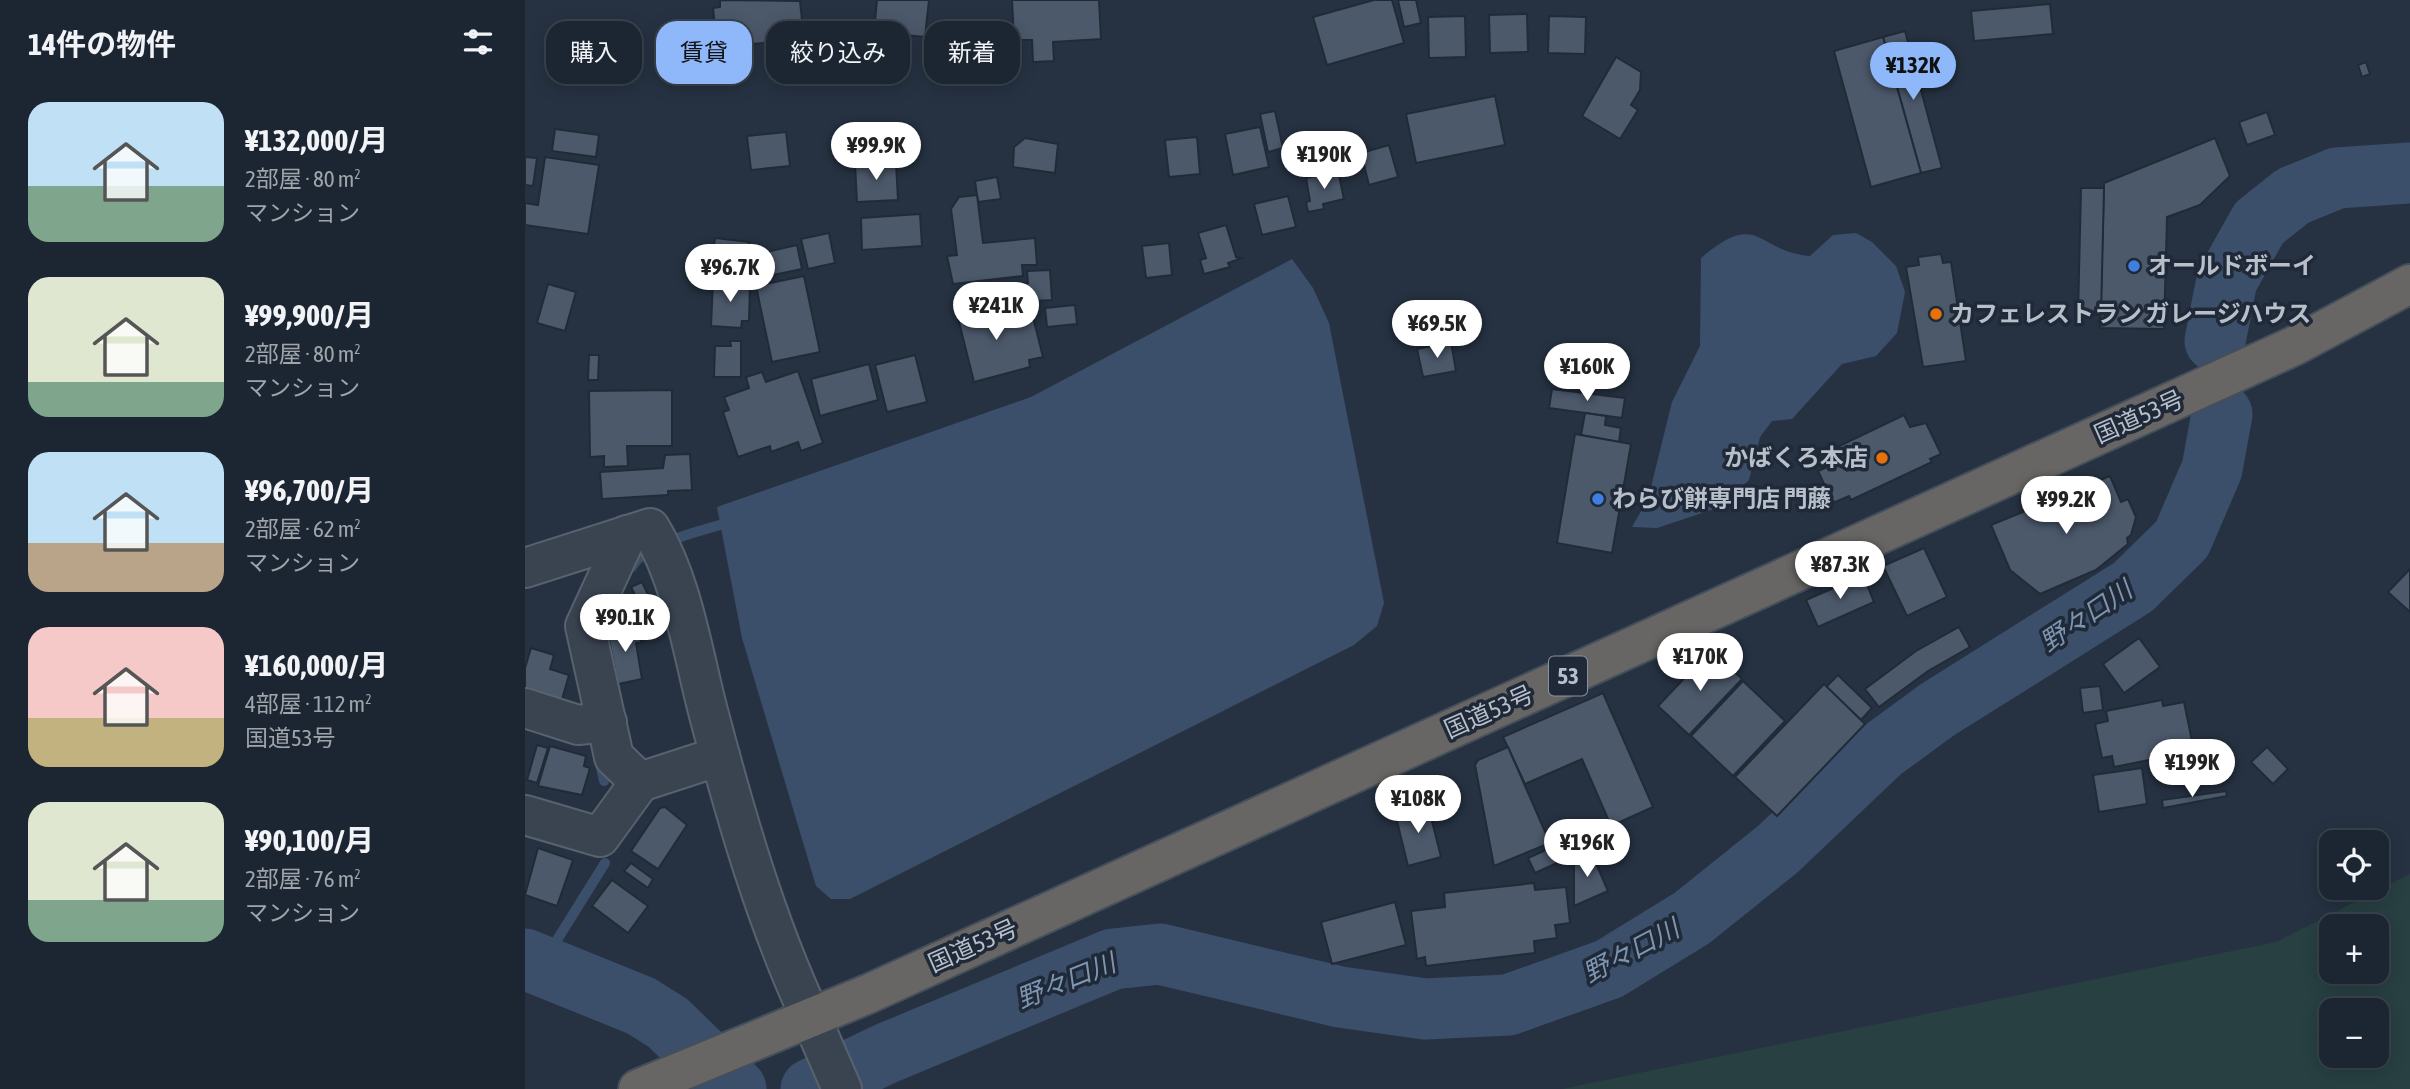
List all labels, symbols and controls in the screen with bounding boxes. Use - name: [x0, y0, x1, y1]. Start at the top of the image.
- chip: 購入: [546, 21, 642, 84]
- chip: 賃貸: [656, 21, 752, 84]
- chip: 絞り込み: [766, 21, 910, 84]
- chip: 新着: [924, 21, 1020, 84]
- icon: filters: [459, 23, 497, 61]
- text: 14件の物件: [28, 27, 176, 61]
- pin: ¥132K: [1864, 42, 1962, 102]
- text: ¥132K: [1886, 52, 1940, 78]
- pin: ¥99.9K: [819, 122, 933, 182]
- text: ¥132,000/月: [245, 123, 388, 157]
- icon: home: [84, 130, 168, 214]
- text: ¥99.9K: [847, 132, 905, 158]
- pin: ¥190K: [1275, 132, 1373, 191]
- text: ¥190K: [1297, 141, 1351, 167]
- text: 2部屋 · 80 m²: [245, 166, 361, 192]
- text: マンション: [245, 200, 360, 226]
- pin: ¥96.7K: [673, 244, 787, 304]
- place label: オールドボーイ: [2148, 252, 2316, 279]
- text: ¥96.7K: [701, 254, 759, 280]
- marker: オールドボーイ: [2126, 258, 2142, 274]
- pin: ¥241K: [947, 282, 1045, 342]
- text: ¥241K: [969, 292, 1023, 318]
- text: ¥99,900/月: [245, 298, 374, 332]
- pin: ¥69.5K: [1380, 300, 1494, 360]
- place label: カフェレストラン ガレージハウス: [1950, 300, 2311, 327]
- icon: home: [84, 305, 168, 389]
- marker: カフェレストラン ガレージハウス: [1928, 306, 1944, 322]
- text: ¥69.5K: [1408, 310, 1466, 336]
- text: 2部屋 · 80 m²: [245, 341, 361, 367]
- pin: ¥160K: [1538, 344, 1636, 403]
- text: ¥160K: [1560, 353, 1614, 379]
- text: マンション: [245, 375, 360, 401]
- street label: 国道53号: [2090, 385, 2187, 448]
- place label: かばくろ本店: [1724, 444, 1868, 471]
- marker: かばくろ本店: [1874, 450, 1890, 466]
- text: ¥96,700/月: [245, 473, 374, 507]
- pin: ¥99.2K: [2009, 476, 2123, 536]
- icon: home: [84, 480, 168, 564]
- place label: わらび餅専門店 門藤: [1612, 485, 1831, 512]
- text: ¥99.2K: [2037, 486, 2095, 512]
- marker: わらび餅専門店 門藤: [1590, 491, 1606, 507]
- text: 2部屋 · 62 m²: [245, 516, 361, 542]
- pin: ¥87.3K: [1783, 542, 1897, 601]
- text: マンション: [245, 550, 360, 576]
- text: ¥87.3K: [1811, 551, 1869, 577]
- water label: 野々口川: [2034, 573, 2140, 658]
- pin: ¥90.1K: [568, 594, 682, 654]
- text: ¥90.1K: [596, 604, 654, 630]
- pin: ¥170K: [1651, 634, 1749, 693]
- text: ¥170K: [1673, 643, 1727, 669]
- text: ¥160,000/月: [245, 648, 388, 682]
- icon: home: [84, 655, 168, 739]
- road number: 53: [1549, 656, 1587, 696]
- street label: 国道53号: [1440, 680, 1537, 743]
- text: 4部屋 · 112 m²: [245, 691, 372, 717]
- text: 国道53号: [245, 725, 336, 751]
- pin: ¥199K: [2143, 740, 2241, 799]
- text: ¥199K: [2165, 749, 2219, 775]
- pin: ¥108K: [1369, 776, 1467, 835]
- text: ¥108K: [1391, 785, 1445, 811]
- pin: ¥196K: [1538, 820, 1636, 879]
- text: ¥90,100/月: [245, 823, 374, 857]
- text: ¥196K: [1560, 829, 1614, 855]
- icon: home: [84, 830, 168, 914]
- map controls: [2319, 830, 2389, 1068]
- button: locate: [2319, 830, 2389, 900]
- text: 2部屋 · 76 m²: [245, 866, 361, 892]
- text: マンション: [245, 900, 360, 926]
- water label: 野々口川: [1578, 912, 1687, 989]
- street label: 国道53号: [924, 914, 1021, 977]
- button: +: [2319, 914, 2389, 984]
- water label: 野々口川: [1012, 946, 1123, 1014]
- button: −: [2319, 998, 2389, 1068]

